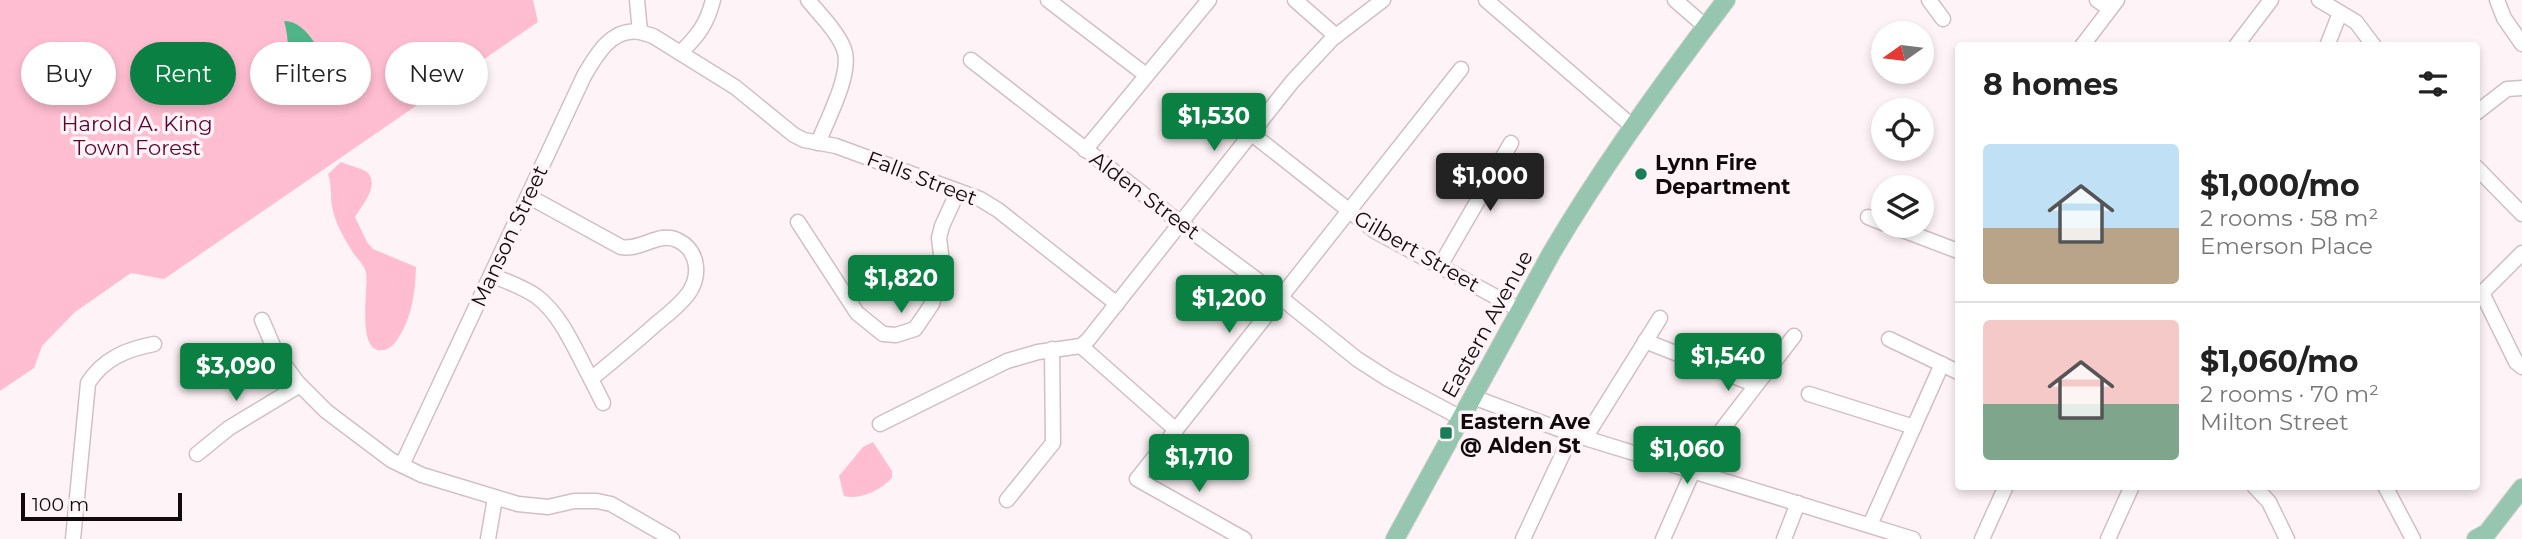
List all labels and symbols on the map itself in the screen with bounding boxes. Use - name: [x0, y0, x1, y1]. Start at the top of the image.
- north arrow: [1871, 21, 1934, 84]
- pin: $1,530: [1157, 94, 1271, 153]
- park label: Harold A. King Town Forest: [61, 111, 213, 160]
- street label: Falls Street: [863, 146, 981, 210]
- street label: Alden Street: [1085, 146, 1205, 244]
- place label: Lynn Fire Department: [1655, 150, 1790, 199]
- pin: $1,000: [1433, 154, 1547, 213]
- street label: Manson Street: [465, 161, 553, 311]
- marker: Lynn Fire Department: [1633, 166, 1649, 182]
- street label: Gilbert Street: [1350, 205, 1484, 297]
- street label: Eastern Avenue: [1436, 246, 1538, 402]
- pin: $1,820: [844, 256, 958, 315]
- pin: $1,200: [1172, 276, 1286, 335]
- pin: $1,540: [1671, 334, 1785, 393]
- pin: $3,090: [179, 344, 293, 403]
- place label: Eastern Ave @ Alden St: [1460, 409, 1591, 458]
- marker: Eastern Ave @ Alden St: [1438, 425, 1454, 441]
- pin: $1,060: [1630, 426, 1744, 486]
- pin: $1,710: [1142, 434, 1256, 494]
- scale bar: [21, 490, 182, 522]

